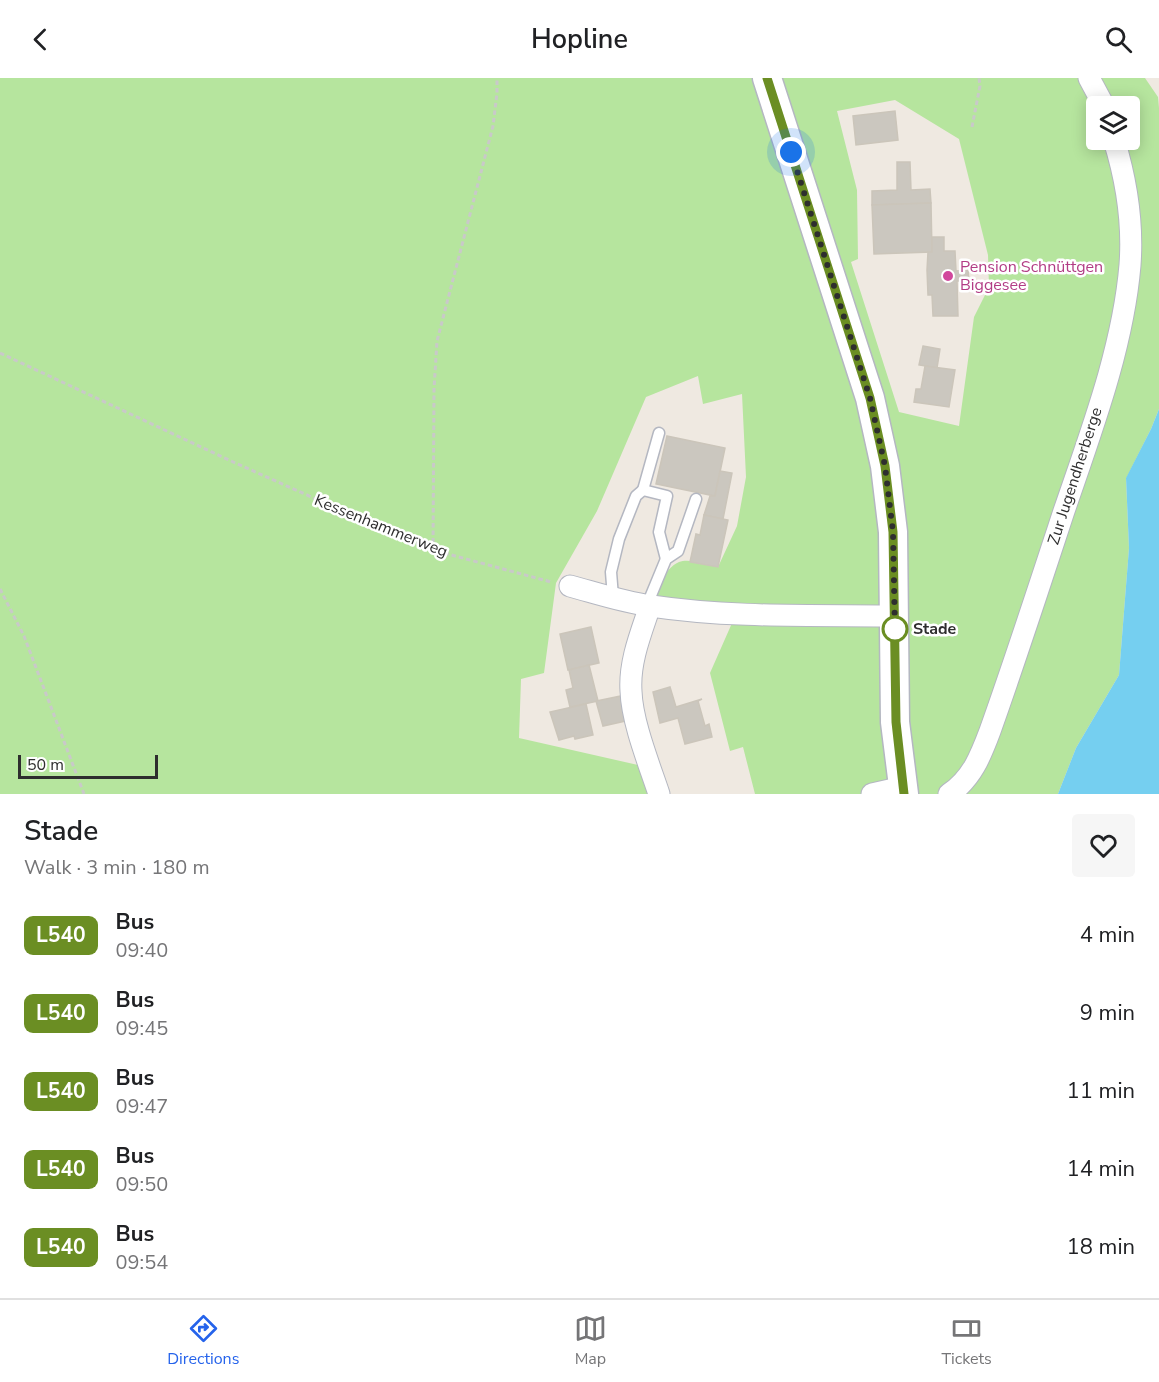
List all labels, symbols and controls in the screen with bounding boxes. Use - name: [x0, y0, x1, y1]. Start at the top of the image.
- text: Hopline: [531, 21, 628, 58]
- icon: back: [24, 23, 57, 56]
- icon: search: [1102, 23, 1135, 56]
- map controls: [1086, 96, 1140, 150]
- button: layers: [1086, 96, 1140, 150]
- your location: [776, 137, 806, 167]
- place label: Pension Schnüttgen Biggesee: [960, 256, 1103, 296]
- marker: Pension Schnüttgen Biggesee: [941, 269, 955, 283]
- street label: Zur Jugendherberge: [1042, 404, 1108, 548]
- street label: Kessenhammerweg: [311, 489, 451, 563]
- marker: Stade: [882, 616, 908, 642]
- place label: Stade: [913, 618, 957, 640]
- scale bar: [18, 752, 158, 780]
- text: 50 m: [27, 754, 64, 776]
- text: Stade: [24, 812, 98, 850]
- button: heart: [1072, 814, 1135, 877]
- text: Walk · 3 min · 180 m: [24, 854, 210, 881]
- text: Bus: [116, 907, 154, 937]
- text: 4 min: [1080, 920, 1135, 950]
- text: L540: [36, 921, 86, 949]
- text: 09:40: [116, 937, 168, 964]
- text: Bus: [116, 985, 154, 1015]
- text: 9 min: [1080, 998, 1135, 1028]
- text: L540: [36, 999, 86, 1027]
- text: 09:45: [116, 1015, 168, 1042]
- text: Bus: [116, 1063, 154, 1093]
- text: 11 min: [1067, 1076, 1135, 1106]
- text: L540: [36, 1077, 86, 1105]
- text: 09:47: [116, 1093, 168, 1120]
- text: Bus: [116, 1141, 154, 1171]
- text: 14 min: [1067, 1154, 1135, 1184]
- text: L540: [36, 1155, 86, 1183]
- text: 09:50: [116, 1171, 168, 1198]
- text: Bus: [116, 1219, 154, 1249]
- text: 18 min: [1067, 1232, 1135, 1262]
- text: L540: [36, 1233, 86, 1261]
- text: 09:54: [116, 1249, 168, 1276]
- tab: Directions: [167, 1312, 239, 1370]
- tab: Map: [574, 1312, 607, 1370]
- tab: Tickets: [941, 1312, 992, 1370]

